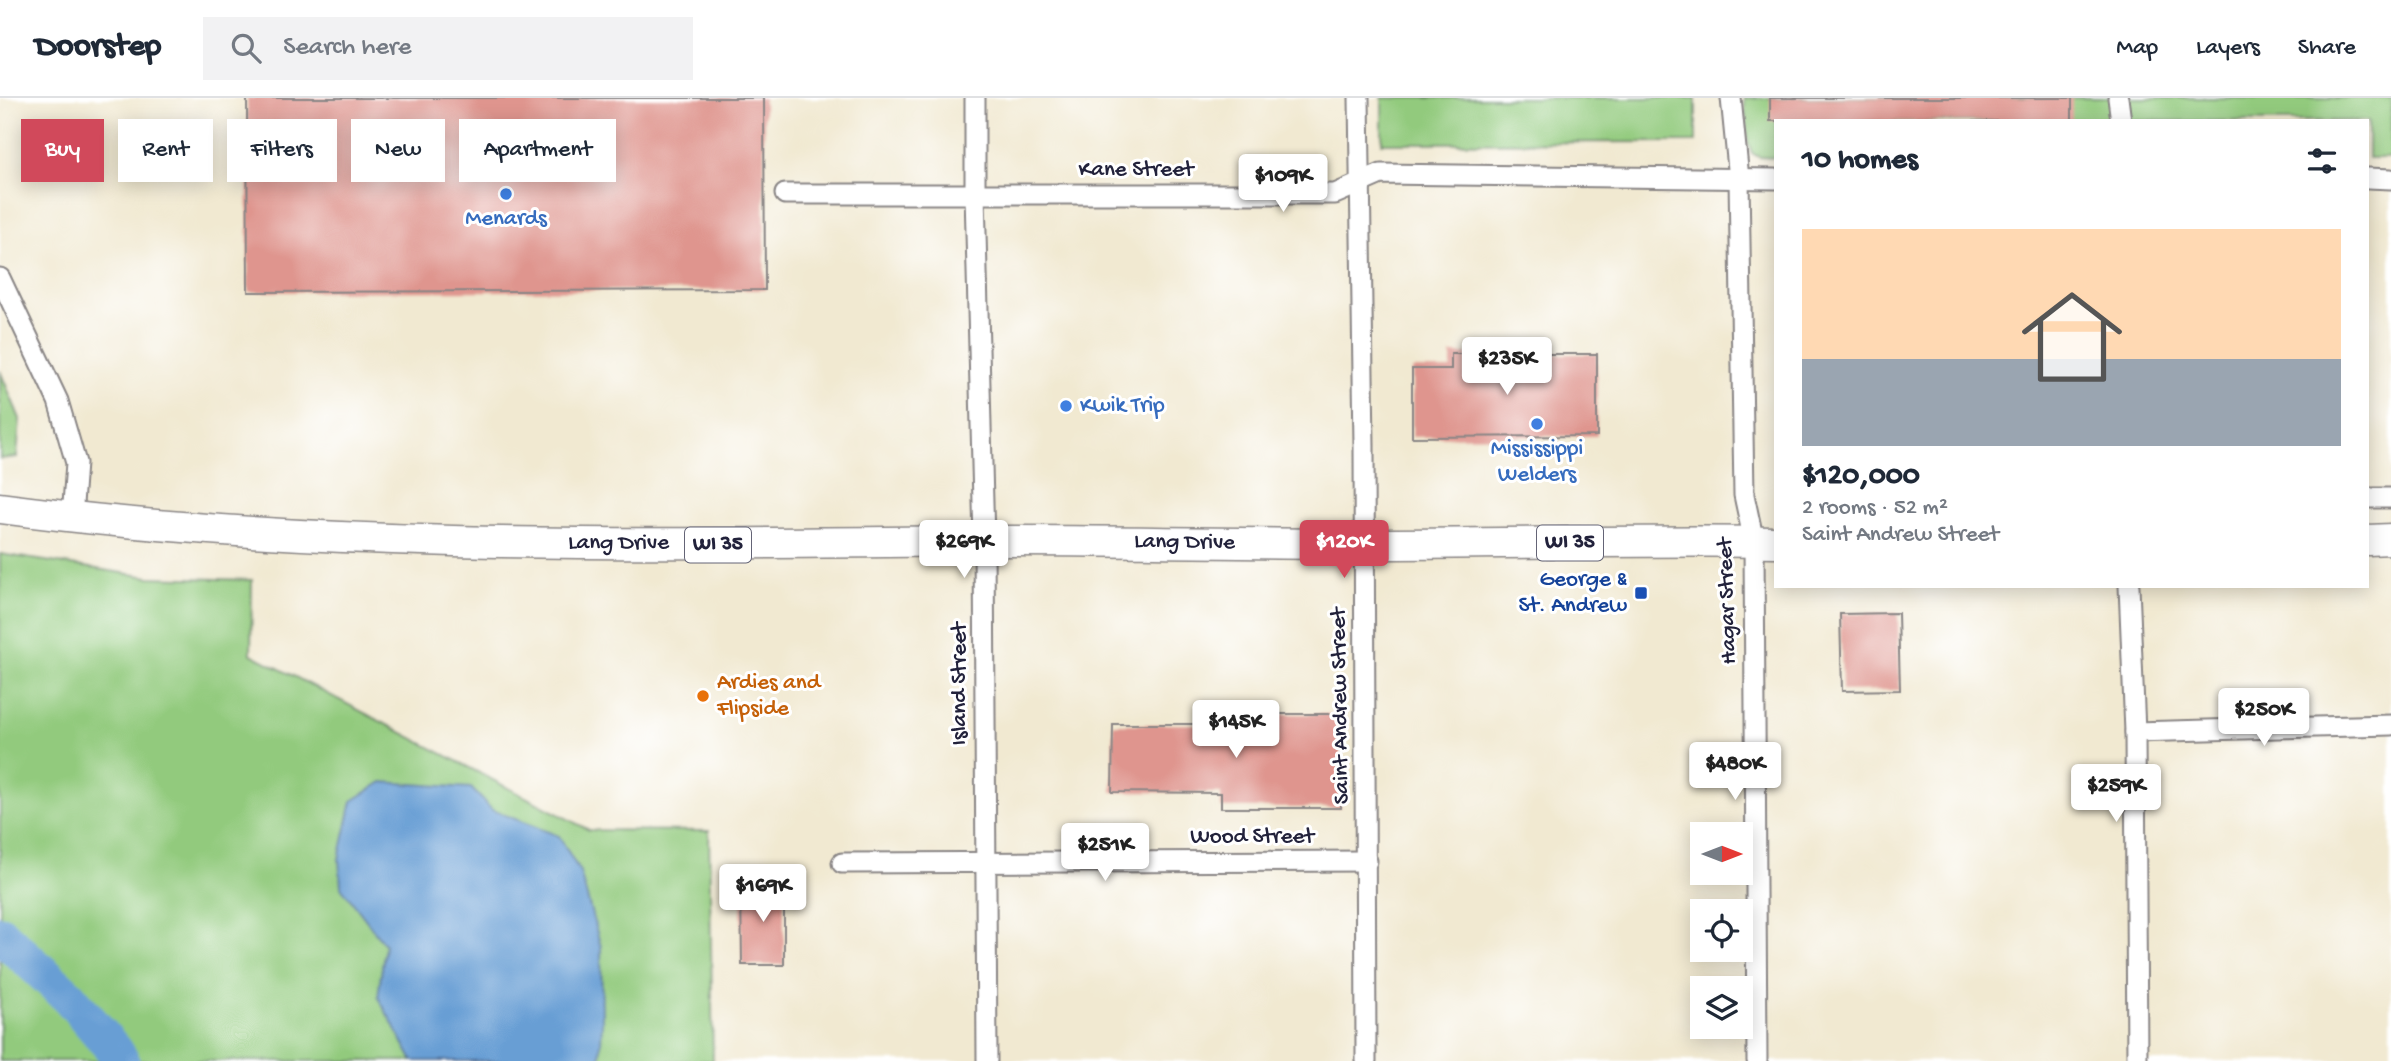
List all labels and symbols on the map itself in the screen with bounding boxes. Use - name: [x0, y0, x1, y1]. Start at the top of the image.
- pin: $109K: [1234, 155, 1332, 214]
- street label: Kane Street: [1078, 157, 1195, 184]
- marker: Menards: [498, 186, 514, 202]
- place label: Menards: [465, 206, 547, 233]
- pin: $235K: [1458, 338, 1556, 397]
- place label: Kwik Trip: [1080, 393, 1164, 420]
- marker: Kwik Trip: [1058, 398, 1074, 414]
- marker: Mississippi Welders: [1529, 416, 1545, 432]
- place label: Mississippi Welders: [1491, 436, 1583, 489]
- pin: $269K: [915, 520, 1013, 580]
- pin: $120K: [1295, 520, 1393, 580]
- road number: WI 35: [1537, 526, 1603, 560]
- road number: WI 35: [685, 528, 751, 562]
- street label: Lang Drive: [1134, 528, 1236, 556]
- street label: Lang Drive: [568, 529, 670, 557]
- street label: Hagar Street: [1712, 536, 1744, 665]
- place label: George & St. Andrew: [1518, 567, 1627, 620]
- marker: George & St. Andrew: [1633, 585, 1649, 601]
- street label: Saint Andrew Street: [1326, 606, 1356, 805]
- street label: Island Street: [947, 621, 974, 746]
- place label: Ardies and Flipside: [716, 670, 822, 723]
- marker: Ardies and Flipside: [695, 688, 711, 704]
- pin: $250K: [2215, 688, 2313, 748]
- pin: $145K: [1187, 700, 1285, 760]
- pin: $480K: [1686, 742, 1784, 802]
- pin: $259K: [2067, 764, 2165, 824]
- north arrow: [1690, 822, 1754, 886]
- pin: $251K: [1056, 824, 1154, 883]
- street label: Wood Street: [1190, 824, 1315, 851]
- pin: $169K: [714, 864, 812, 924]

